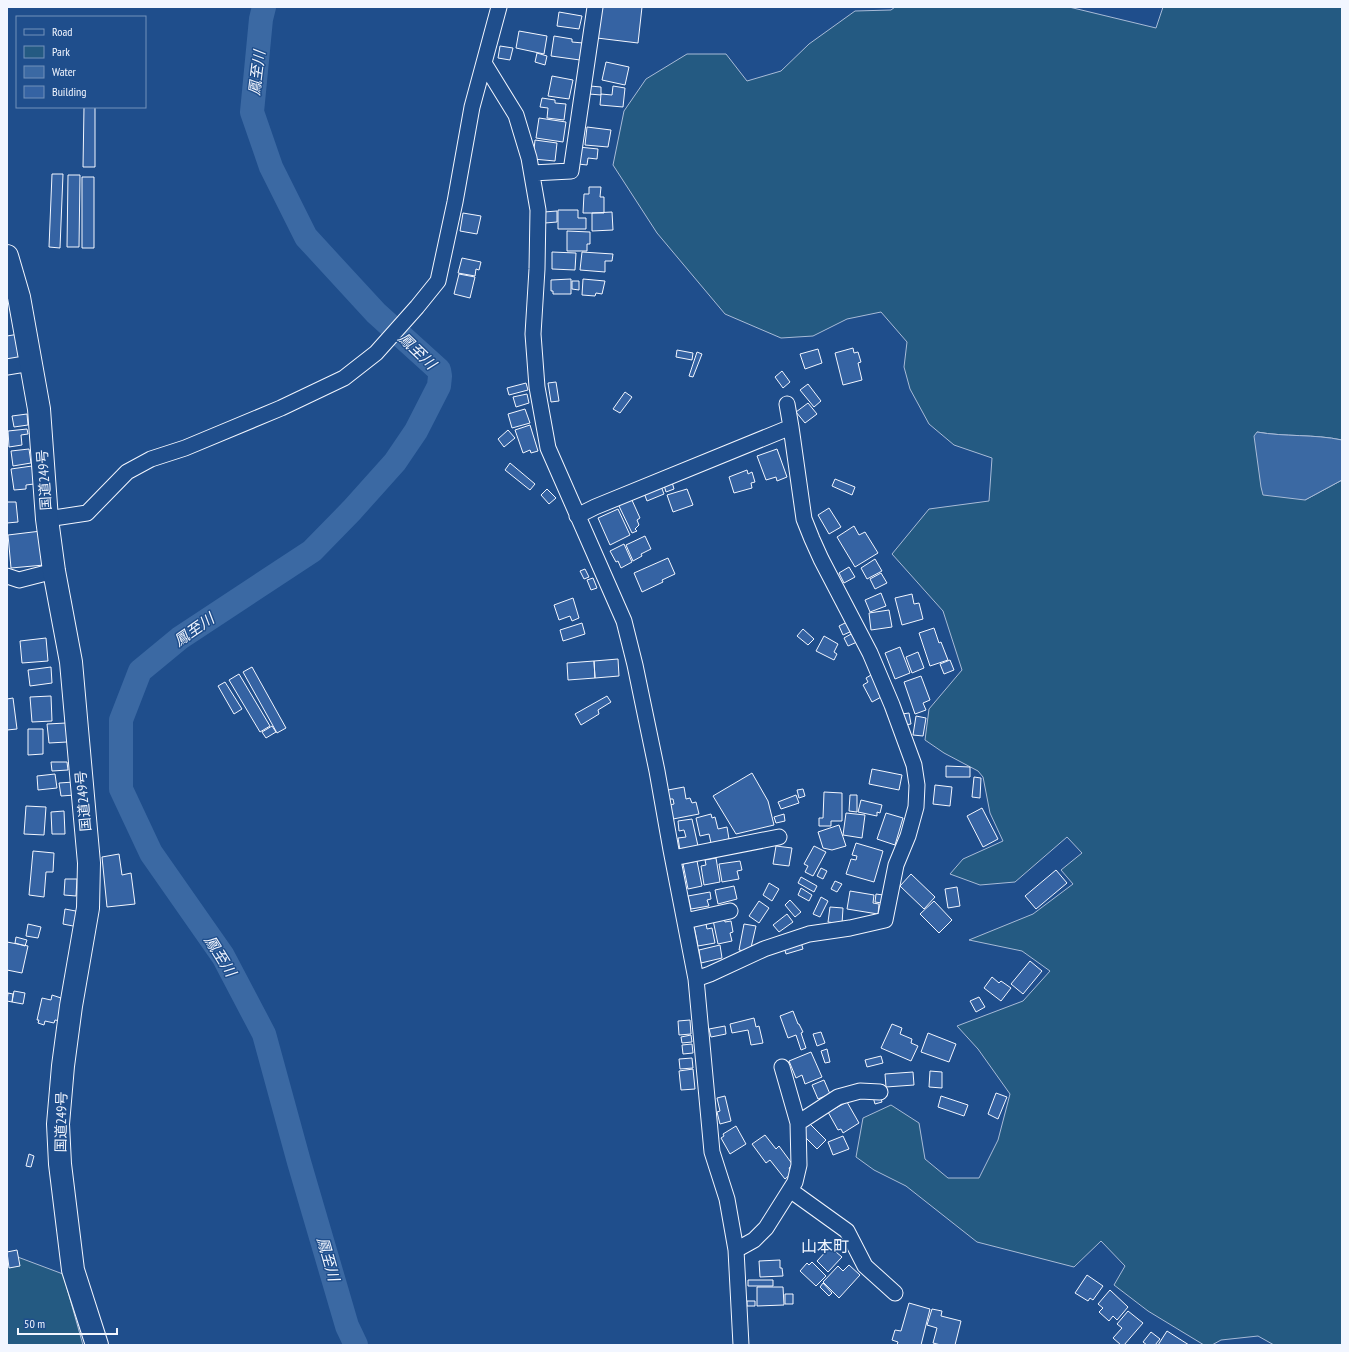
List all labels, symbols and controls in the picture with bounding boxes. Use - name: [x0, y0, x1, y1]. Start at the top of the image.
- legend: [16, 16, 146, 108]
- text: Road: [52, 24, 72, 39]
- text: Park: [52, 44, 70, 59]
- water label: 鳳至川: [244, 47, 269, 96]
- text: Water: [52, 64, 77, 79]
- text: Building: [52, 84, 87, 99]
- water label: 鳳至川: [395, 328, 442, 374]
- street label: 国道249号: [33, 449, 55, 511]
- water label: 鳳至川: [170, 608, 219, 650]
- street label: 国道249号: [71, 770, 95, 832]
- water label: 鳳至川: [200, 932, 241, 982]
- street label: 国道249号: [51, 1091, 71, 1153]
- water label: 鳳至川: [313, 1235, 344, 1285]
- district label: 山本町: [801, 1236, 849, 1256]
- scale bar: [18, 1310, 117, 1336]
- text: 50 m: [24, 1316, 45, 1331]

